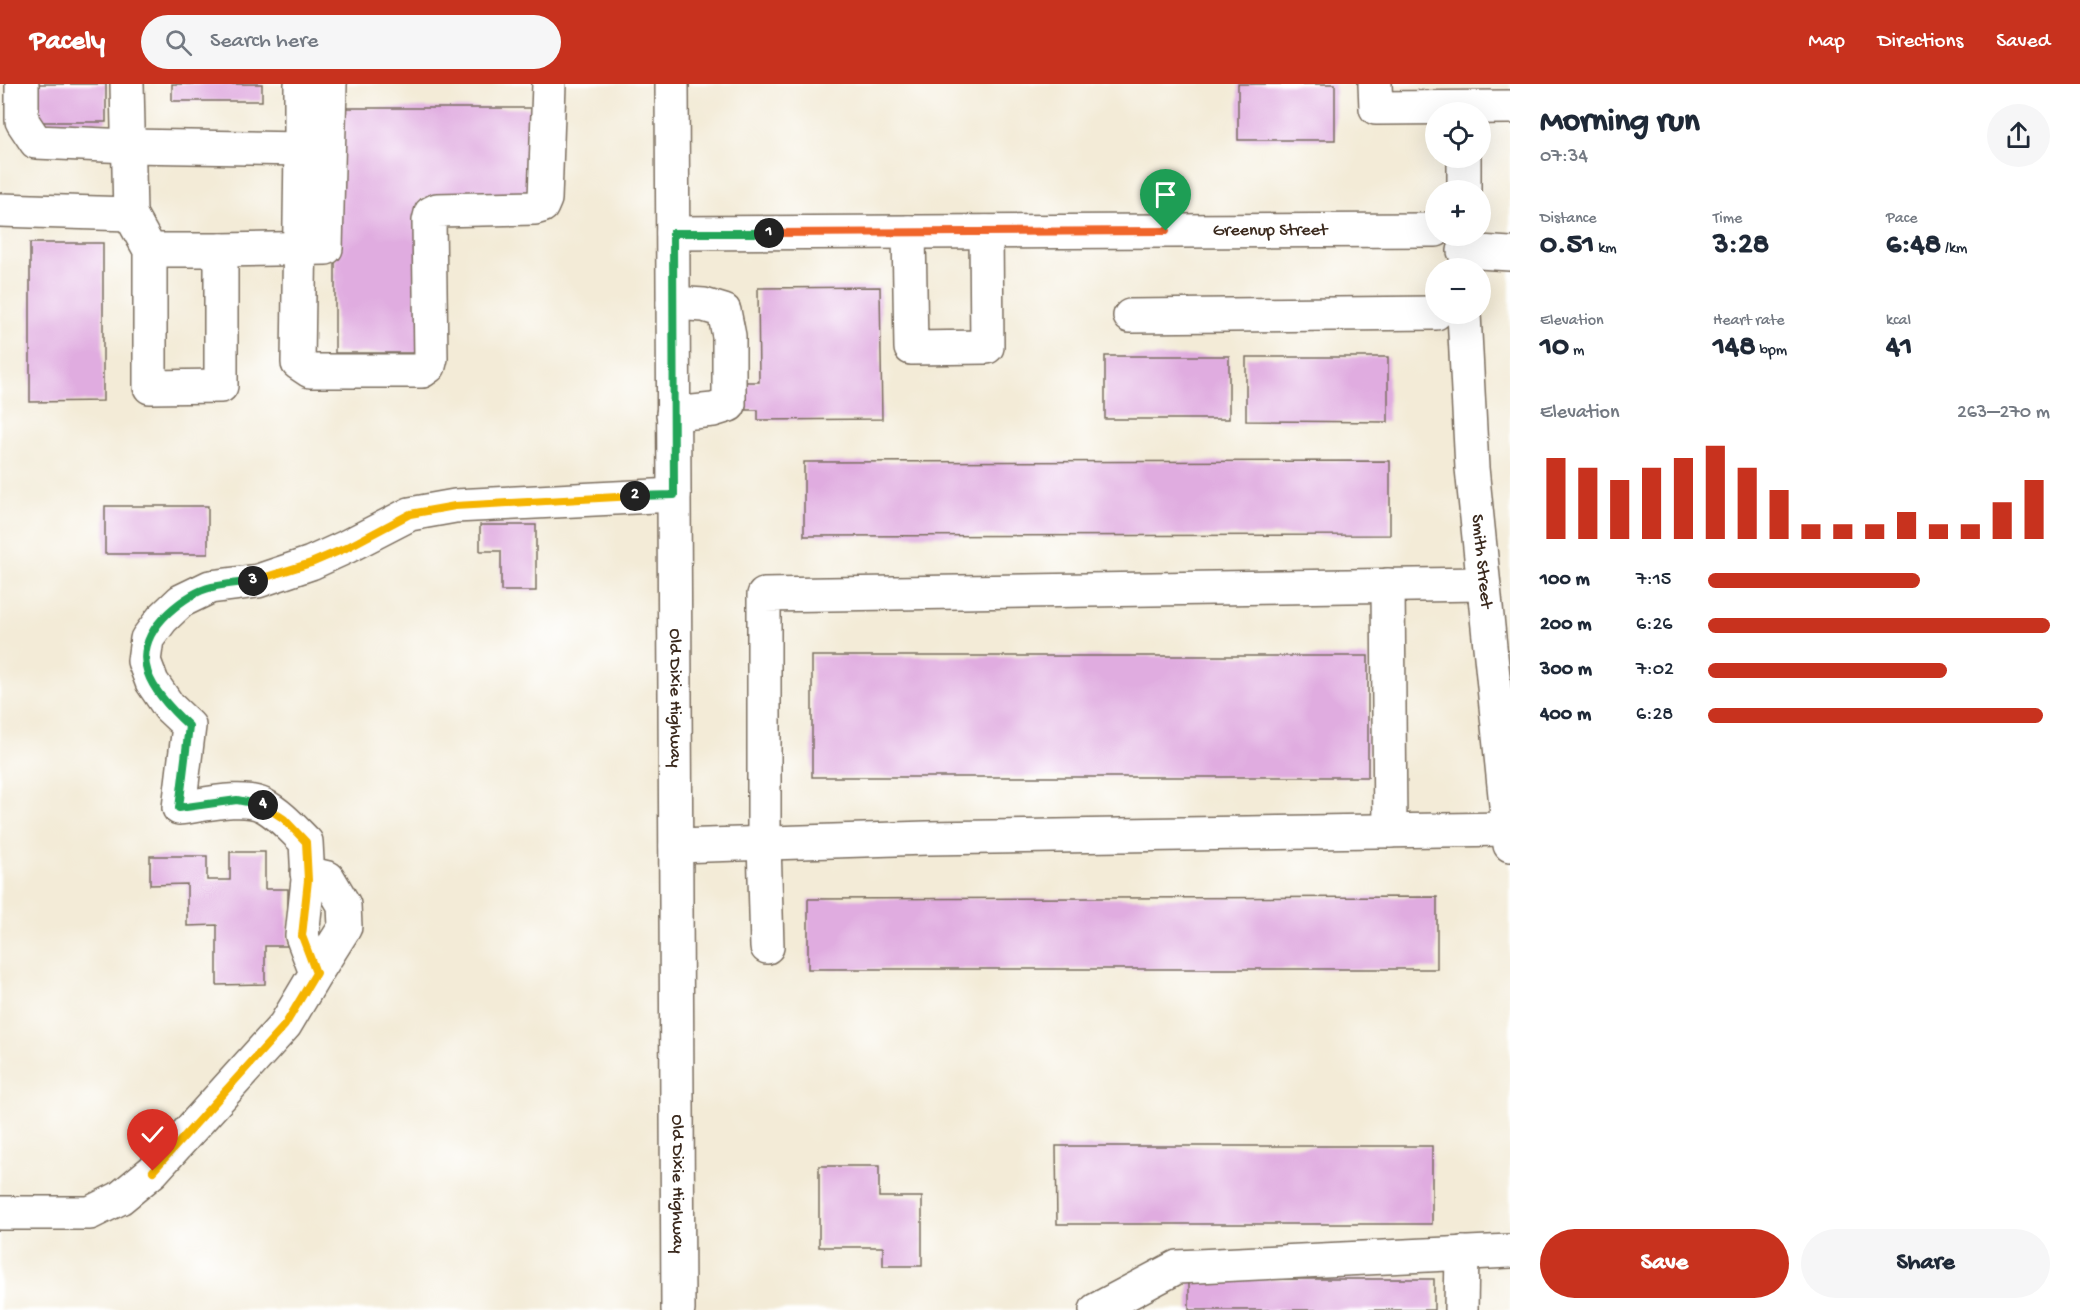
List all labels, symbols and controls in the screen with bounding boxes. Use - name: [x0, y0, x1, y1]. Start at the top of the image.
- search box: [141, 15, 561, 69]
- text: Pacely: [30, 26, 105, 59]
- icon: search: [162, 26, 195, 59]
- text: Search here: [210, 29, 318, 55]
- text: Map: [1808, 30, 1845, 55]
- text: Directions: [1878, 30, 1963, 55]
- text: Saved: [1996, 30, 2050, 55]
- map controls: [1425, 102, 1491, 324]
- button: locate: [1425, 102, 1491, 168]
- text: Morning run: [1540, 104, 1700, 142]
- button: share: [1987, 104, 2050, 167]
- text: 07:34: [1540, 146, 1588, 169]
- pin: [1140, 169, 1191, 231]
- icon: arrive: [1149, 178, 1182, 211]
- button: +: [1425, 180, 1491, 246]
- text: Distance: [1540, 210, 1597, 229]
- text: Time: [1713, 210, 1742, 229]
- text: Pace: [1886, 210, 1917, 229]
- pin: 1: [754, 218, 784, 248]
- street label: Greenup Street: [1213, 220, 1329, 241]
- text: 1: [766, 223, 772, 242]
- text: 0.51: [1540, 229, 1594, 264]
- text: 3:28: [1713, 229, 1769, 264]
- text: 6:48: [1886, 229, 1941, 264]
- text: km: [1594, 240, 1617, 259]
- text: /km: [1941, 240, 1967, 259]
- button: −: [1425, 258, 1491, 324]
- text: Elevation: [1540, 312, 1604, 331]
- text: Heart rate: [1713, 312, 1785, 331]
- text: kcal: [1886, 312, 1911, 331]
- text: 10: [1540, 331, 1569, 366]
- text: 148: [1713, 331, 1756, 366]
- text: 41: [1886, 331, 1912, 366]
- text: m: [1569, 342, 1584, 361]
- text: bpm: [1756, 342, 1787, 361]
- text: Elevation: [1540, 402, 1620, 425]
- text: 263–270 m: [1957, 402, 2050, 425]
- pin: 2: [620, 481, 650, 511]
- text: 2: [631, 486, 639, 505]
- street label: Smith Street: [1466, 513, 1497, 611]
- pin: 3: [238, 566, 268, 596]
- text: 100 m: [1540, 569, 1590, 592]
- text: 7:15: [1636, 569, 1671, 592]
- text: 3: [249, 571, 257, 590]
- text: 200 m: [1540, 614, 1591, 637]
- text: 6:26: [1636, 614, 1672, 637]
- street label: Old Dixie Highway: [664, 628, 686, 768]
- text: 300 m: [1540, 659, 1592, 682]
- text: 7:02: [1636, 659, 1674, 682]
- text: 400 m: [1540, 704, 1591, 727]
- text: 6:28: [1636, 704, 1673, 727]
- pin: 4: [248, 790, 278, 820]
- text: 4: [259, 795, 267, 814]
- pin: [127, 1109, 178, 1171]
- street label: Old Dixie Highway: [667, 1114, 688, 1254]
- icon: check: [136, 1118, 169, 1151]
- button: Save: [1540, 1229, 1789, 1298]
- button: Share: [1801, 1229, 2050, 1298]

